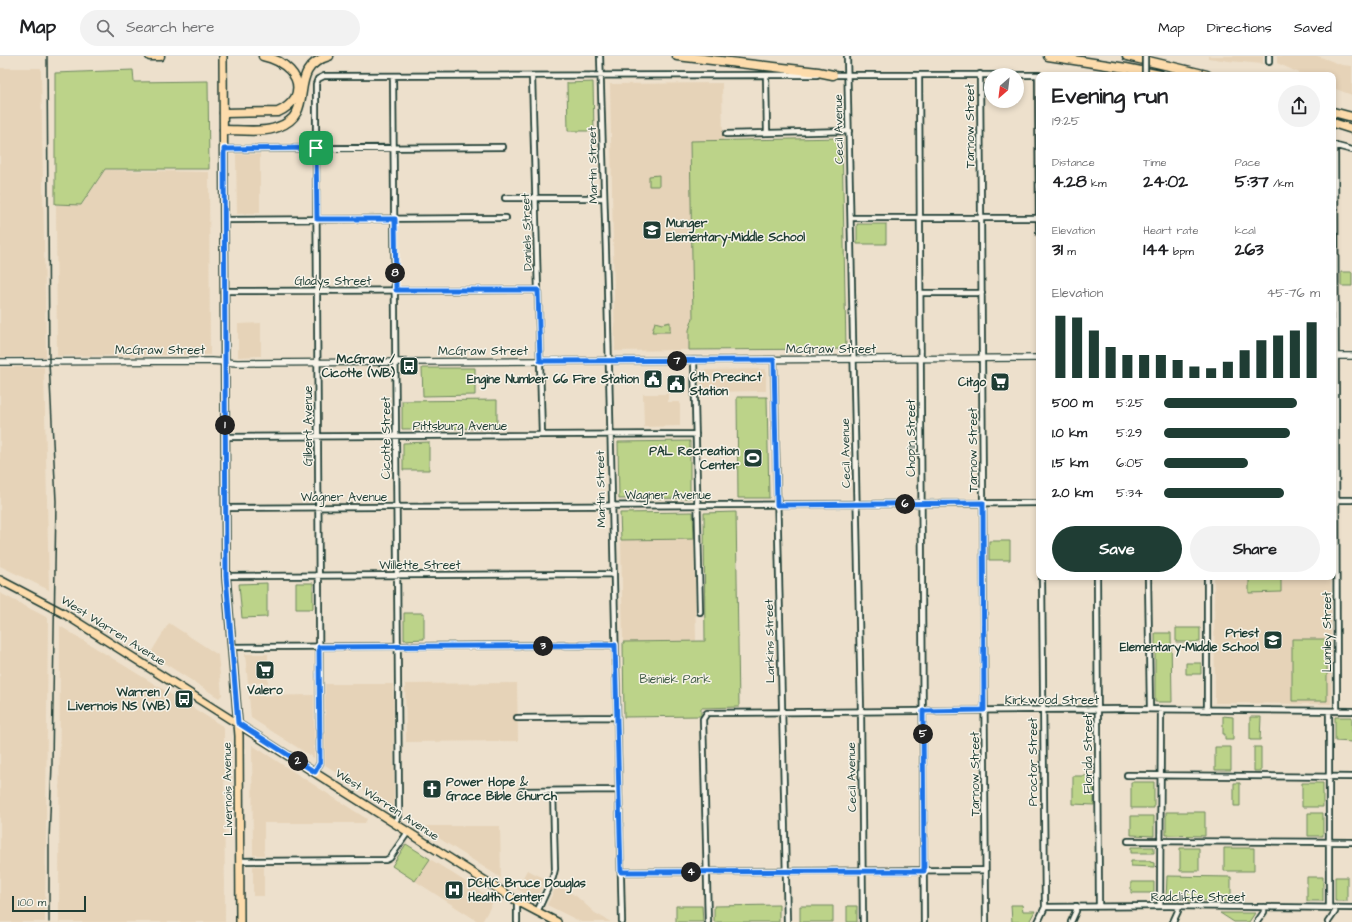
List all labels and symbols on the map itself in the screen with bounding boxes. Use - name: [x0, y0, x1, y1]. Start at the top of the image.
- north arrow: [984, 68, 1024, 108]
- street label: Tarnow Street: [962, 84, 979, 168]
- street label: Cecil Avenue: [830, 93, 848, 164]
- street label: Martin Street: [584, 126, 602, 204]
- pin: [299, 131, 333, 165]
- street label: Daniels Street: [517, 193, 537, 271]
- place label: Munger Elementary-Middle School: [666, 215, 805, 247]
- school or university icon: Munger Elementary-Middle School: [641, 219, 663, 241]
- pin: 8: [385, 263, 405, 283]
- street label: Gladys Street: [295, 273, 372, 291]
- street label: McGraw Street: [786, 341, 876, 358]
- street label: McGraw Street: [115, 342, 205, 359]
- street label: McGraw Street: [438, 343, 528, 360]
- place label: McGraw / Cicotte (WB): [322, 351, 396, 382]
- pin: 7: [667, 351, 687, 371]
- bus stop icon: McGraw / Cicotte (WB): [398, 355, 420, 377]
- public building icon: Engine Number 66 Fire Station: [642, 368, 664, 390]
- place label: 6th Precinct Station: [689, 369, 762, 400]
- place label: Engine Number 66 Fire Station: [467, 371, 639, 390]
- supermarket icon: Citgo: [989, 371, 1011, 393]
- public building icon: 6th Precinct Station: [665, 373, 687, 395]
- place label: Citgo: [958, 374, 986, 393]
- street label: Gilbert Avenue: [300, 385, 317, 466]
- street label: Cicotte Street: [378, 397, 395, 479]
- street label: Chopin Street: [903, 399, 920, 477]
- street label: Tarnow Street: [965, 408, 982, 492]
- pin: 1: [215, 415, 235, 435]
- street label: Cecil Avenue: [837, 417, 855, 488]
- street label: Pittsburg Avenue: [413, 418, 508, 436]
- place label: PAL Recreation Center: [649, 443, 739, 474]
- sports icon: PAL Recreation Center: [742, 447, 764, 469]
- street label: Martin Street: [592, 450, 610, 528]
- street label: Wagner Avenue: [625, 487, 712, 505]
- street label: Wagner Avenue: [301, 489, 388, 507]
- pin: 6: [895, 494, 915, 514]
- street label: Willette Street: [379, 557, 461, 574]
- street label: West Warren Avenue: [57, 592, 169, 670]
- street label: Lumley Street: [1319, 592, 1337, 672]
- street label: Larkins Street: [761, 599, 779, 683]
- place label: Priest Elementary‑Middle School: [1120, 625, 1259, 657]
- school or university icon: Priest Elementary‑Middle School: [1262, 629, 1284, 651]
- pin: 3: [533, 636, 553, 656]
- supermarket icon: Valero: [254, 659, 276, 681]
- park label: Bieniek Park: [639, 671, 711, 688]
- place label: Valero: [246, 682, 283, 699]
- place label: Warren / Livernois NS (WB): [67, 684, 171, 715]
- bus stop icon: Warren / Livernois NS (WB): [173, 688, 195, 710]
- street label: Kirkwood Street: [1005, 692, 1099, 709]
- street label: Florida Street: [1080, 714, 1097, 794]
- street label: Proctor Street: [1025, 718, 1042, 806]
- pin: 5: [913, 724, 933, 744]
- street label: Tarnow Street: [967, 732, 984, 816]
- street label: Livernois Avenue: [219, 741, 237, 836]
- street label: Cecil Avenue: [843, 741, 861, 812]
- pin: 2: [288, 751, 308, 771]
- street label: West Warren Avenue: [332, 765, 443, 845]
- place label: Power Hope & Grace Bible Church: [446, 774, 558, 805]
- church icon: Power Hope & Grace Bible Church: [421, 778, 443, 800]
- pin: 4: [681, 862, 701, 882]
- place label: DCHC Bruce Douglas Health Center: [468, 875, 586, 906]
- hospital icon: DCHC Bruce Douglas Health Center: [443, 879, 465, 901]
- street label: Radcliffe Street: [1151, 889, 1245, 906]
- scale bar: [12, 894, 86, 913]

